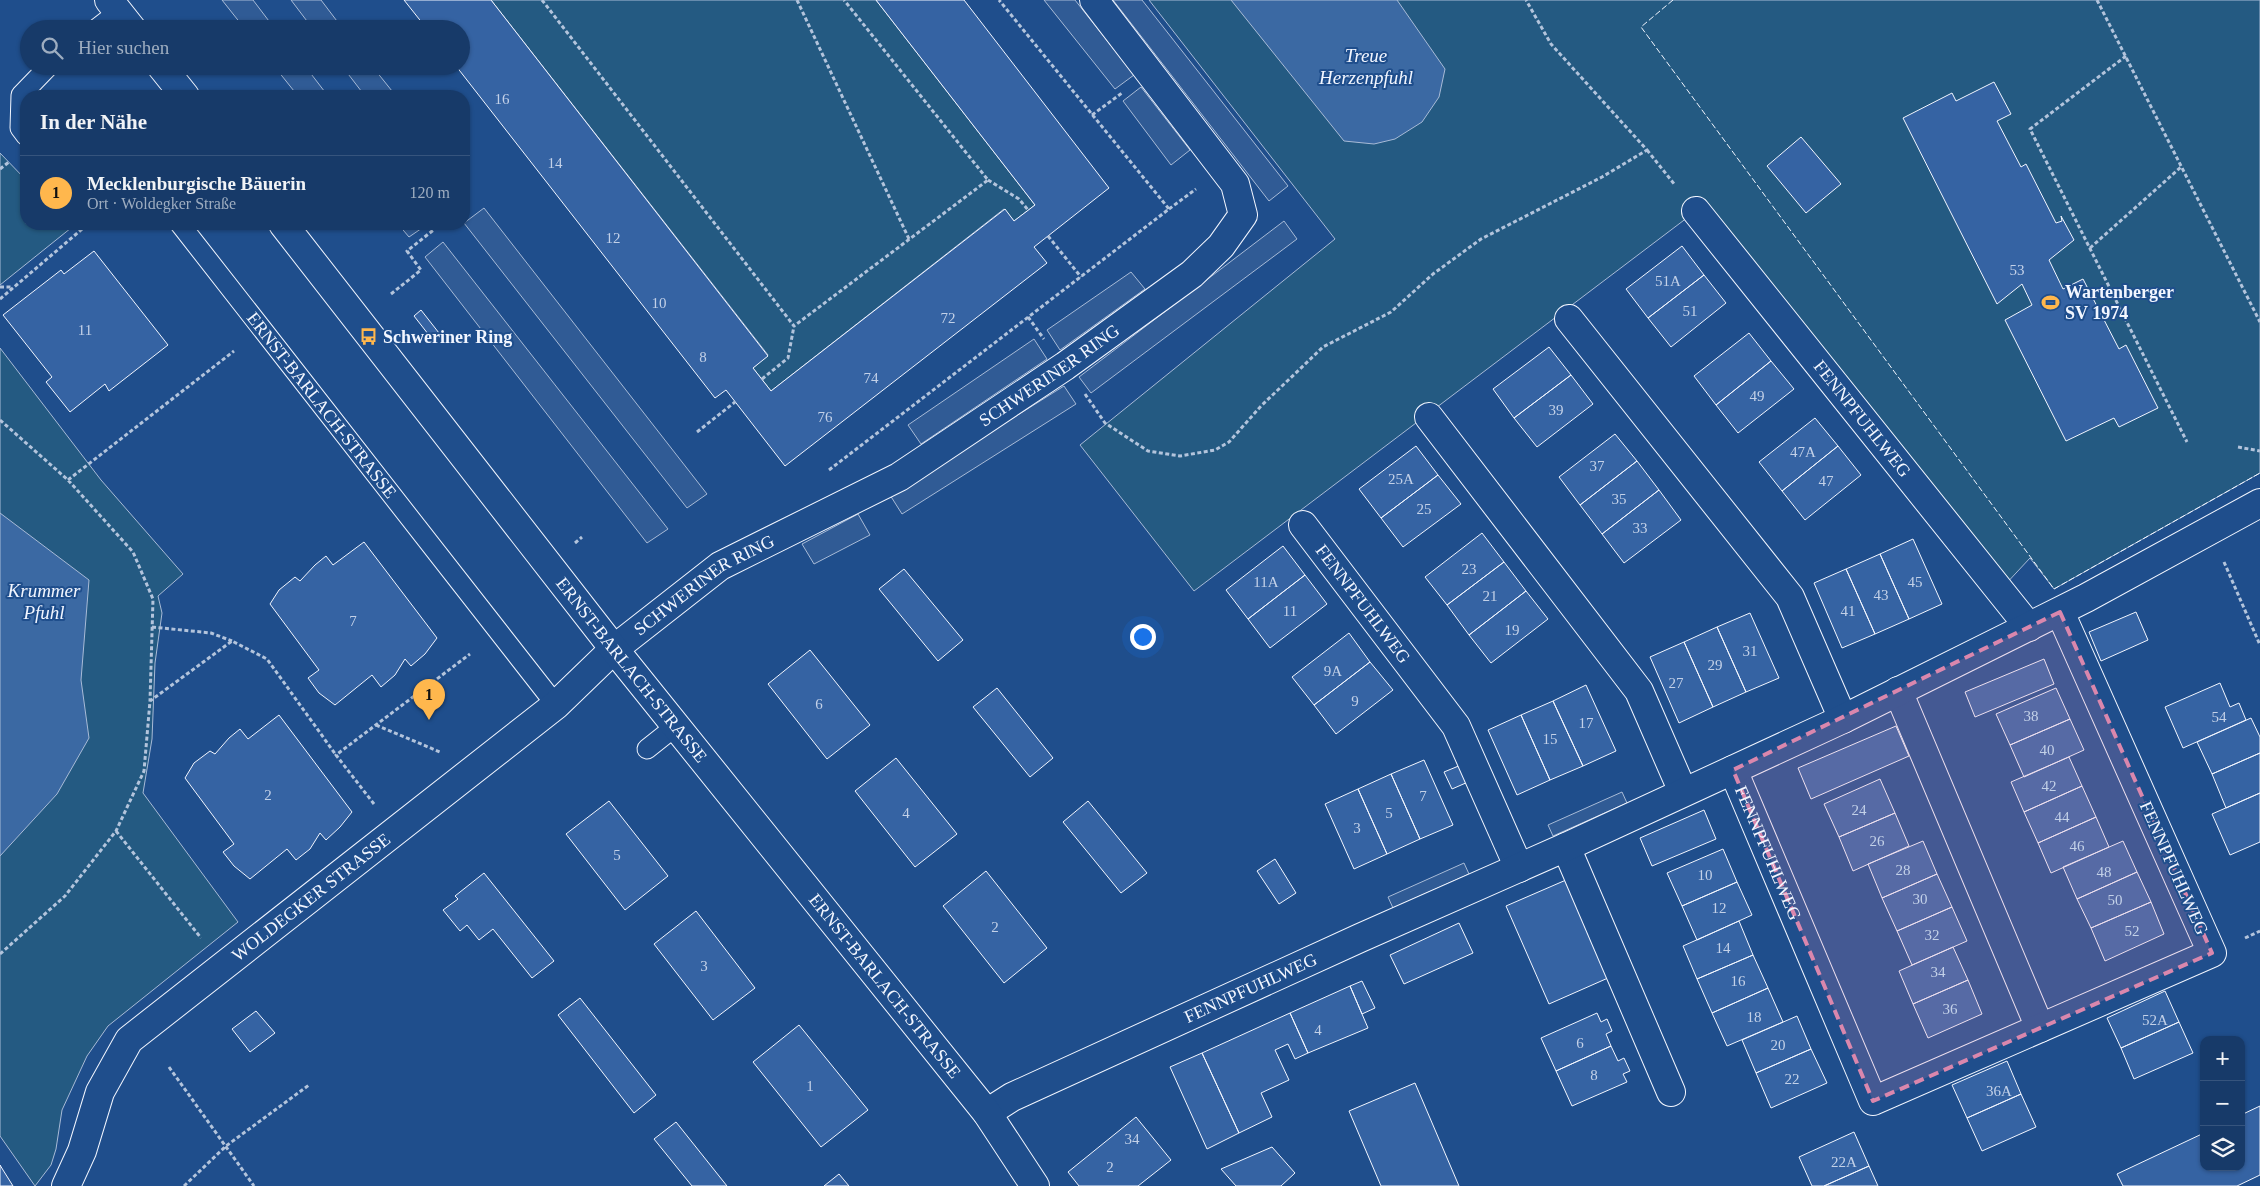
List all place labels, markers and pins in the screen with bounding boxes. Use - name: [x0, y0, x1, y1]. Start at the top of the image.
- place label: Wartenberger SV 1974: [2065, 282, 2174, 323]
- sports icon: Wartenberger SV 1974: [2041, 292, 2061, 312]
- bus stop icon: Schweriner Ring: [359, 327, 379, 347]
- place label: Schweriner Ring: [383, 327, 512, 347]
- pin: 1: [413, 679, 445, 720]

